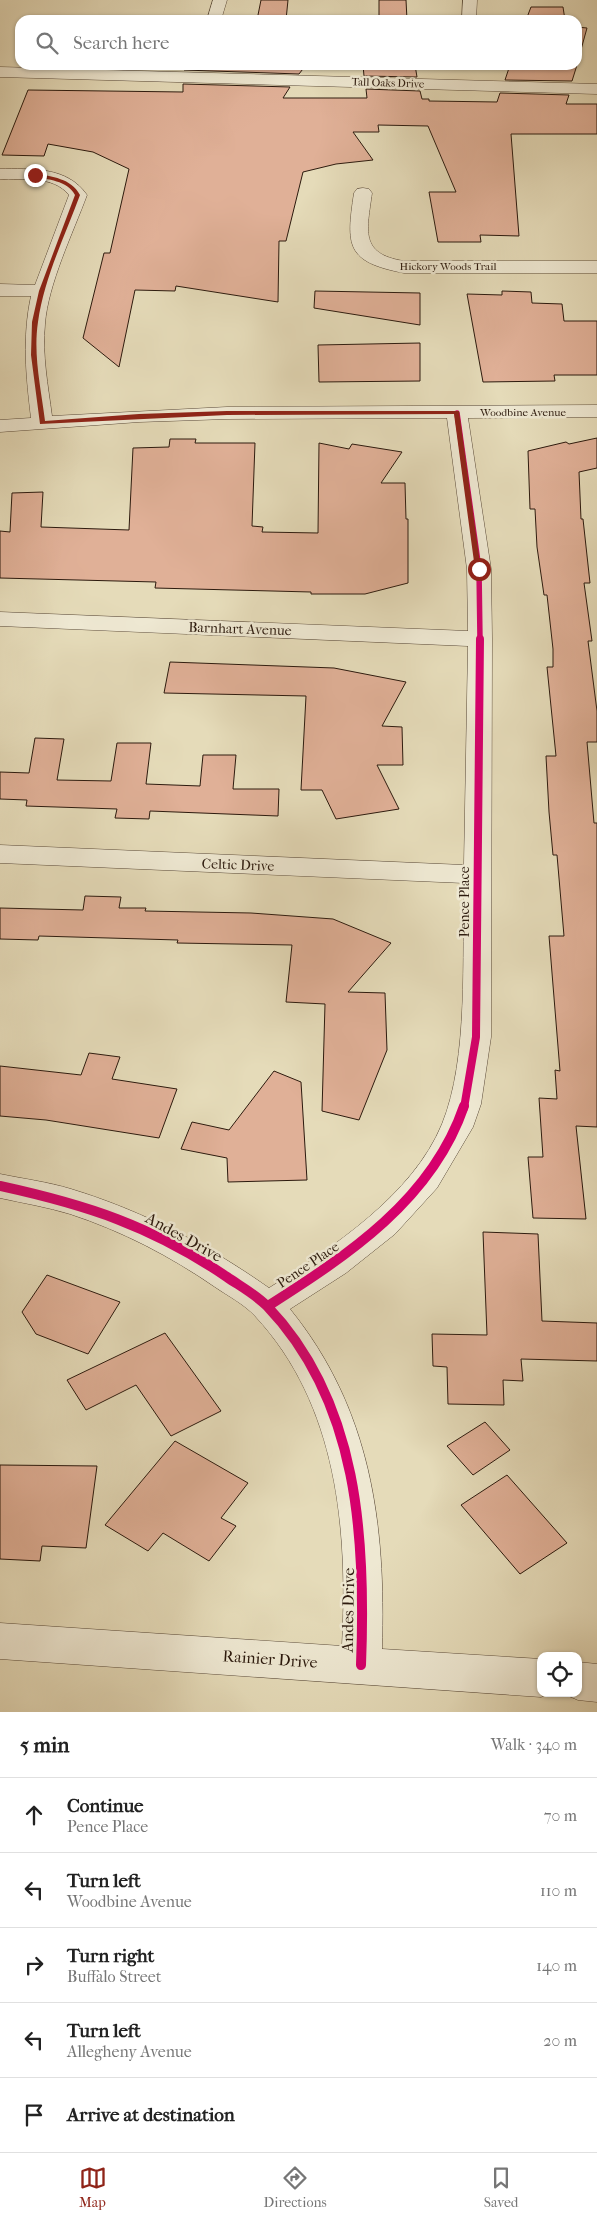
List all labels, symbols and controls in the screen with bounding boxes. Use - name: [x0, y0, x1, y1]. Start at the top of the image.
- search box: [15, 15, 582, 70]
- icon: search: [33, 29, 61, 57]
- text: Search here: [73, 32, 169, 54]
- street label: Tall Oaks Drive: [351, 75, 425, 91]
- route end: [24, 164, 47, 187]
- street label: Hickory Woods Trail: [400, 260, 496, 273]
- street label: Woodbine Avenue: [479, 406, 566, 419]
- route start: [468, 558, 491, 581]
- street label: Barnhart Avenue: [188, 619, 292, 639]
- street label: Celtic Drive: [201, 855, 275, 875]
- street label: Pence Place: [456, 866, 473, 938]
- street label: Andes Drive: [142, 1208, 226, 1266]
- street label: Pence Place: [274, 1238, 342, 1292]
- street label: Andes Drive: [338, 1567, 358, 1653]
- street label: Rainier Drive: [222, 1646, 318, 1672]
- map controls: [537, 1652, 582, 1697]
- button: locate: [537, 1652, 582, 1697]
- text: 5 min: [20, 1733, 69, 1757]
- text: Walk · 340 m: [491, 1735, 577, 1754]
- text: Continue: [67, 1795, 143, 1817]
- icon: ahead: [20, 1801, 48, 1829]
- text: 70 m: [544, 1806, 577, 1825]
- text: Pence Place: [67, 1817, 148, 1836]
- text: Turn left: [67, 1870, 141, 1892]
- icon: left: [20, 1876, 48, 1904]
- text: 110 m: [540, 1881, 577, 1900]
- text: Woodbine Avenue: [67, 1892, 192, 1911]
- text: Turn right: [67, 1945, 154, 1967]
- icon: right: [20, 1951, 48, 1979]
- text: 140 m: [536, 1956, 577, 1975]
- text: Buffalo Street: [67, 1967, 161, 1986]
- text: Turn left: [67, 2020, 141, 2042]
- icon: left: [20, 2026, 48, 2054]
- text: 20 m: [543, 2031, 577, 2050]
- text: Allegheny Avenue: [67, 2042, 192, 2061]
- icon: arrive: [20, 2101, 48, 2129]
- text: Arrive at destination: [67, 2104, 235, 2126]
- tab: Map: [79, 2164, 107, 2211]
- tab: Directions: [264, 2164, 327, 2211]
- tab: Saved: [484, 2164, 518, 2211]

